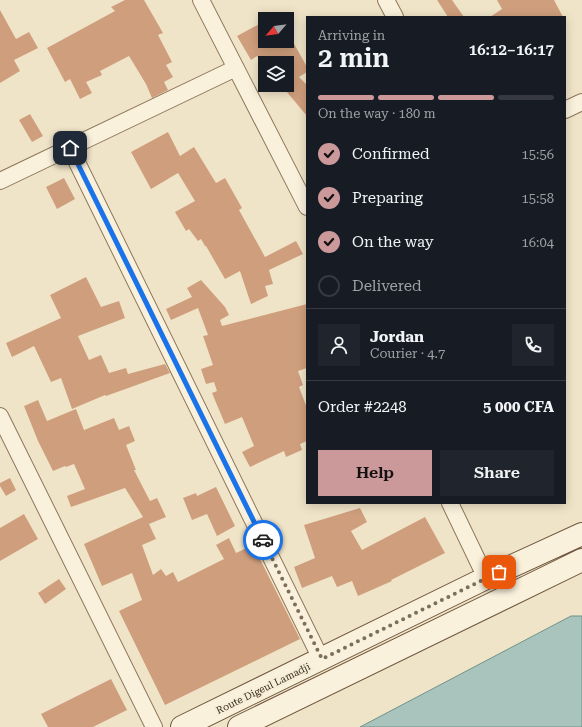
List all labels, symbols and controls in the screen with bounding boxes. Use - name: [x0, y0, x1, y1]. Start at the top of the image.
- north arrow: [258, 12, 294, 48]
- map controls: [258, 12, 294, 92]
- text: Arriving in: [318, 28, 385, 43]
- text: 16:12–16:17: [469, 41, 554, 59]
- text: 2 min: [318, 43, 390, 73]
- button: layers: [258, 56, 294, 92]
- text: On the way · 180 m: [318, 106, 435, 121]
- pin: [53, 131, 87, 165]
- icon: home: [59, 137, 81, 159]
- icon: check: [318, 143, 340, 165]
- text: Confirmed: [352, 145, 430, 163]
- text: 15:56: [522, 147, 554, 162]
- icon: check: [318, 187, 340, 209]
- text: Preparing: [352, 189, 423, 207]
- text: 15:58: [522, 191, 554, 206]
- icon: check: [318, 231, 340, 253]
- text: On the way: [352, 233, 434, 251]
- text: 16:04: [522, 235, 554, 250]
- text: Delivered: [352, 277, 422, 295]
- button: person: [318, 324, 360, 366]
- button: phone: [512, 324, 554, 366]
- text: Jordan: [370, 328, 424, 346]
- text: Courier · 4.7: [370, 346, 445, 361]
- text: Order #2248: [318, 398, 407, 416]
- text: 5 000 CFA: [483, 398, 554, 416]
- button: Help: [318, 450, 432, 496]
- button: Share: [440, 450, 554, 496]
- courier: [243, 520, 283, 560]
- icon: car: [252, 529, 274, 551]
- pin: [482, 555, 516, 589]
- icon: bag: [488, 561, 510, 583]
- street label: Route Digeul Lamadji: [214, 661, 312, 716]

